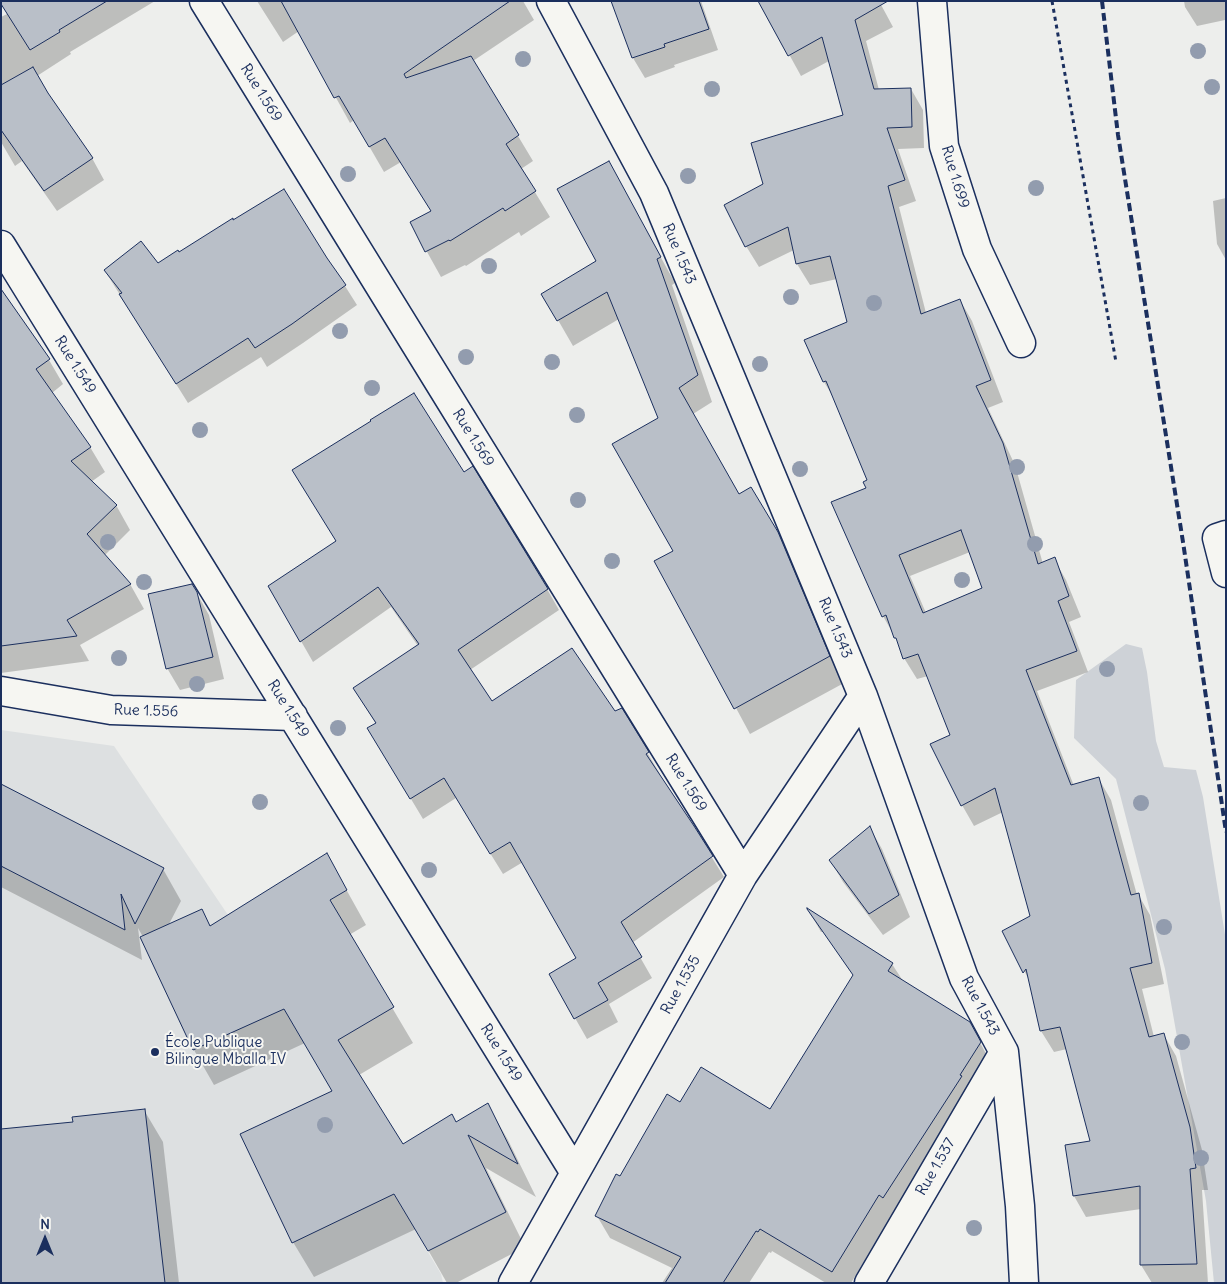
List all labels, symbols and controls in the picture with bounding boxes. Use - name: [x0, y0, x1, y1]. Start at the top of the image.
- street label: Rue 1.569: [236, 61, 286, 125]
- street label: Rue 1.699: [937, 143, 973, 211]
- street label: Rue 1.543: [658, 221, 700, 287]
- street label: Rue 1.549: [50, 333, 100, 397]
- street label: Rue 1.569: [448, 406, 498, 470]
- street label: Rue 1.543: [814, 595, 856, 661]
- street label: Rue 1.549: [263, 677, 313, 741]
- street label: Rue 1.556: [113, 701, 179, 721]
- street label: Rue 1.569: [661, 751, 711, 815]
- street label: Rue 1.535: [657, 952, 705, 1018]
- street label: Rue 1.543: [957, 973, 1003, 1039]
- street label: Rue 1.549: [476, 1021, 526, 1085]
- place label: École Publique Bilingue Mballa IV: [165, 1034, 286, 1069]
- marker: École Publique Bilingue Mballa IV: [149, 1046, 161, 1058]
- street label: Rue 1.537: [912, 1135, 960, 1199]
- north arrow: [20, 1214, 70, 1264]
- text: N: [40, 1215, 50, 1233]

